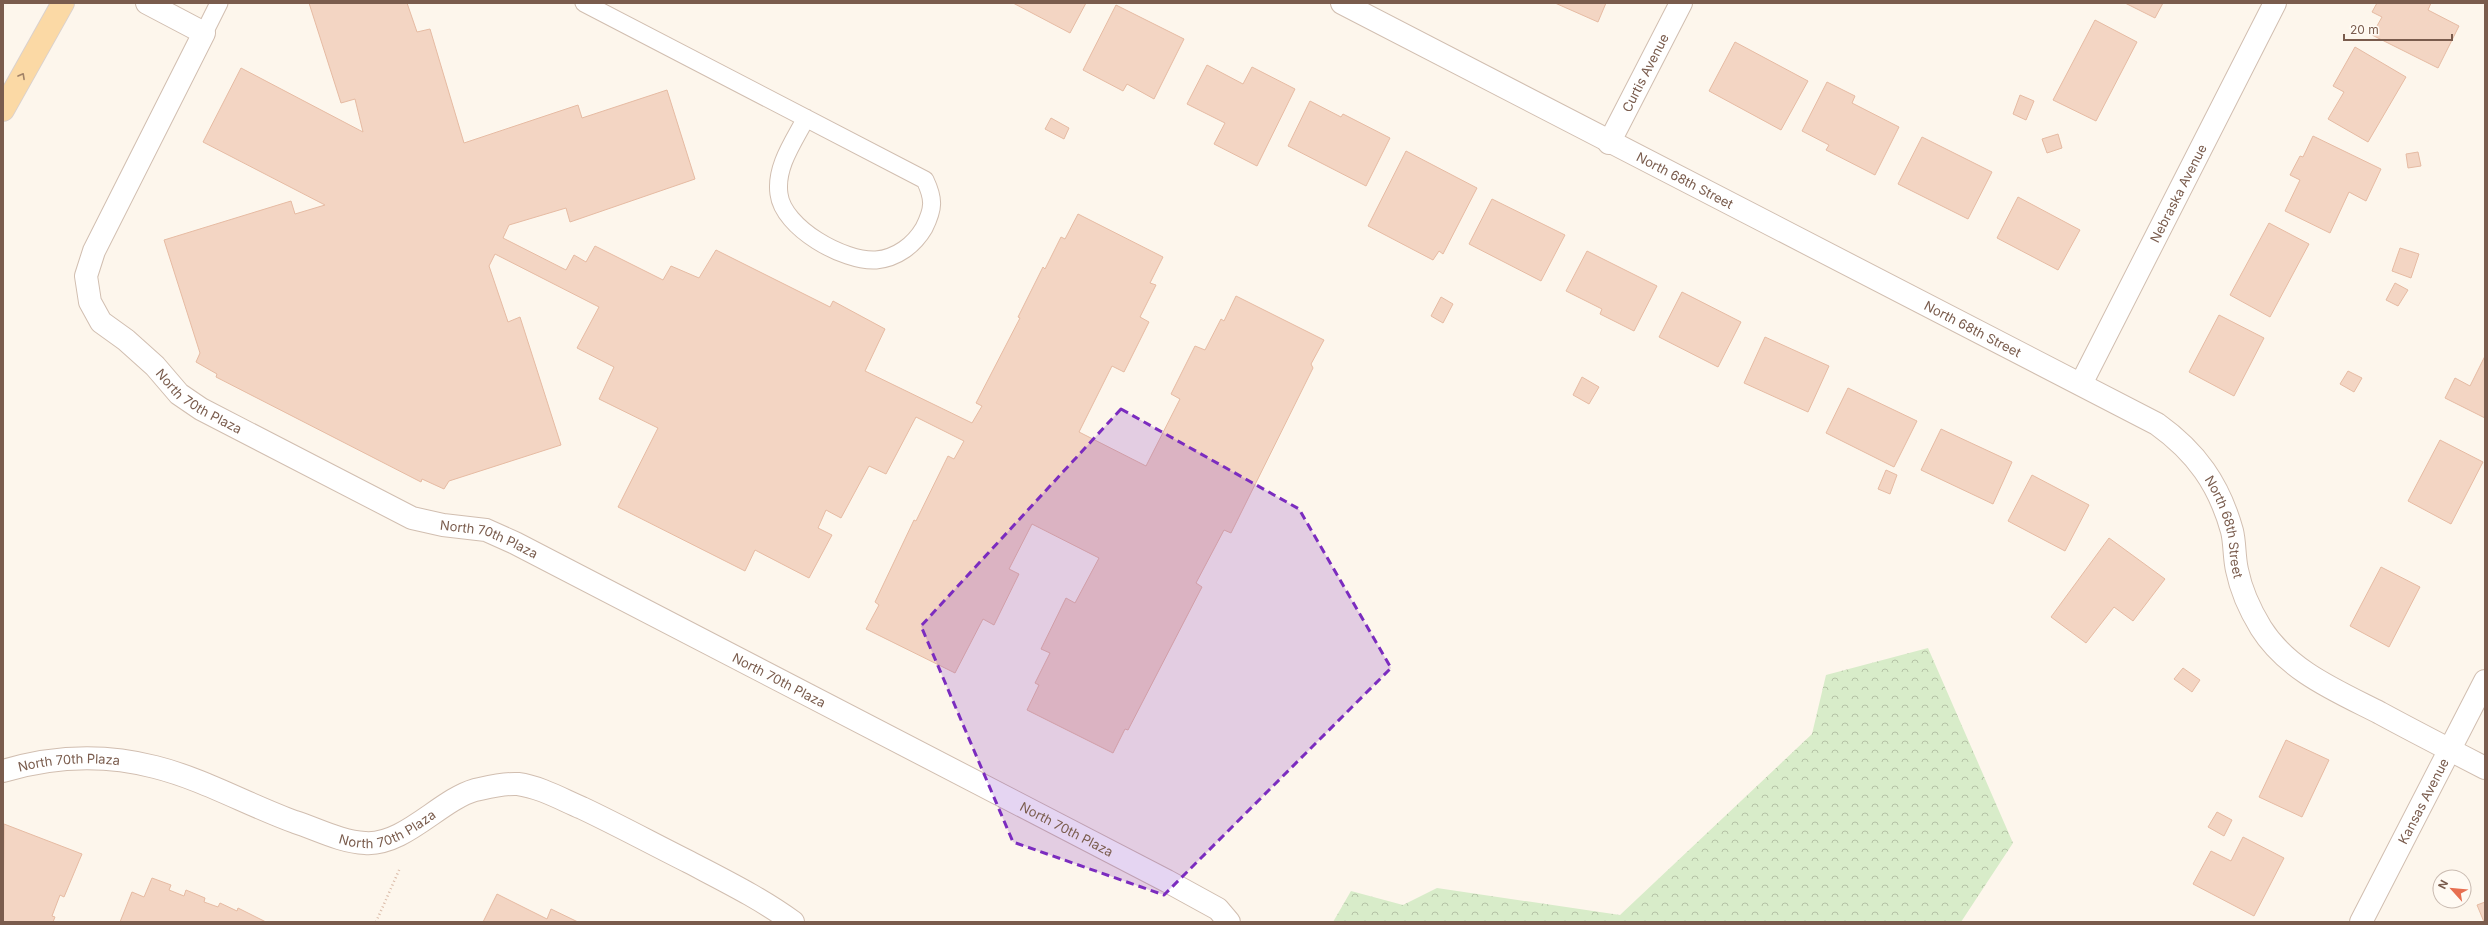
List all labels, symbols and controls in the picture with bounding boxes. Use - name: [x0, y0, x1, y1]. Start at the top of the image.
- scale bar: [2344, 16, 2452, 42]
- text: 20 m: [2350, 22, 2379, 37]
- street label: Curtis Avenue: [1618, 31, 1672, 115]
- one-way arrow: [17, 73, 25, 80]
- street label: Nebraska Avenue: [2146, 141, 2210, 245]
- street label: North 68th Street: [1634, 149, 1736, 212]
- street label: North 68th Street: [1922, 297, 2024, 360]
- street label: North 70th Plaza: [153, 365, 245, 437]
- street label: North 68th Street: [2202, 473, 2247, 580]
- street label: North 70th Plaza: [439, 517, 541, 562]
- street label: North 70th Plaza: [730, 649, 828, 711]
- street label: North 70th Plaza: [16, 750, 121, 775]
- street label: Kansas Avenue: [2395, 756, 2452, 847]
- street label: North 70th Plaza: [1017, 798, 1116, 860]
- street label: North 70th Plaza: [337, 806, 438, 851]
- north arrow: [2432, 869, 2472, 909]
- text: N: [2435, 878, 2451, 891]

